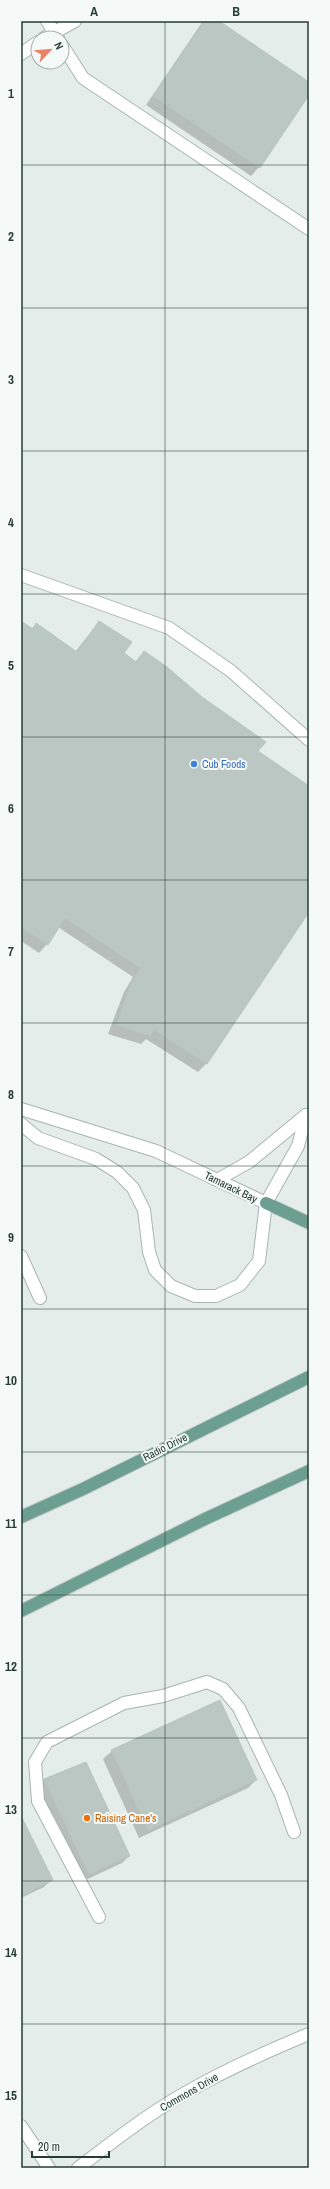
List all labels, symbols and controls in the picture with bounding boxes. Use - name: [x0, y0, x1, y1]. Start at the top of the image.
- text: A: [90, 3, 98, 20]
- text: B: [232, 3, 240, 20]
- north arrow: [30, 30, 70, 70]
- text: N: [51, 40, 67, 52]
- text: 1: [8, 85, 14, 102]
- text: 2: [8, 228, 14, 245]
- text: 3: [8, 371, 14, 388]
- text: 4: [8, 514, 14, 531]
- text: 5: [8, 657, 14, 674]
- place label: Cub Foods: [202, 757, 246, 771]
- marker: Cub Foods: [189, 759, 199, 769]
- text: 6: [8, 800, 14, 817]
- text: 7: [8, 943, 14, 960]
- text: 8: [8, 1086, 14, 1103]
- street label: Tamarack Bay: [202, 1168, 260, 1206]
- text: 9: [8, 1229, 14, 1246]
- text: 10: [5, 1372, 17, 1389]
- street label: Radio Drive: [140, 1430, 190, 1464]
- text: 11: [5, 1515, 17, 1532]
- text: 12: [5, 1658, 17, 1675]
- text: 13: [5, 1801, 17, 1818]
- place label: Raising Cane's: [95, 1811, 157, 1825]
- marker: Raising Cane's: [82, 1813, 92, 1823]
- text: 14: [5, 1944, 17, 1961]
- street label: Commons Drive: [157, 2070, 221, 2114]
- text: 15: [5, 2087, 17, 2104]
- scale bar: [32, 2133, 109, 2159]
- text: 20 m: [38, 2139, 60, 2155]

